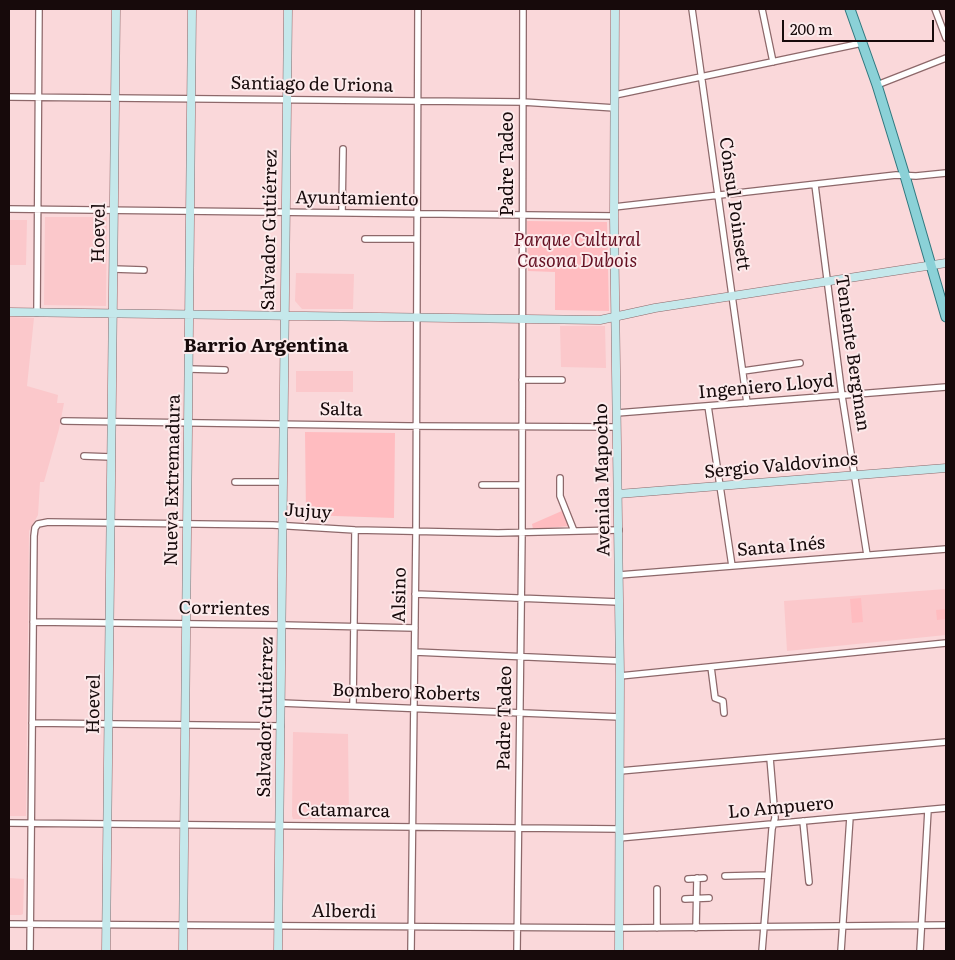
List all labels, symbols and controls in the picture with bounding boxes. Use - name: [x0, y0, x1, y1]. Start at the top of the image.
- scale bar: [785, 10, 938, 42]
- text: 200 m: [790, 17, 833, 40]
- street label: Santiago de Uriona: [230, 73, 394, 97]
- street label: Padre Tadeo: [497, 112, 519, 216]
- street label: Cónsul Poinsett: [714, 136, 754, 272]
- street label: Salvador Gutiérrez: [258, 149, 282, 311]
- street label: Ayuntamiento: [295, 187, 419, 211]
- street label: Hoevel: [88, 203, 110, 263]
- park label: Parque Cultural Casona Dubois: [514, 230, 640, 272]
- street label: Teniente Bergman: [830, 273, 874, 433]
- district label: Barrio Argentina: [183, 335, 349, 357]
- street label: Ingeniero Lloyd: [697, 370, 835, 404]
- street label: Nueva Extremadura: [161, 394, 185, 566]
- street label: Salta: [319, 399, 363, 421]
- street label: Avenida Mapocho: [591, 403, 615, 557]
- street label: Sergio Valdovinos: [703, 449, 859, 483]
- street label: Jujuy: [284, 500, 332, 524]
- street label: Santa Inés: [736, 532, 826, 562]
- street label: Alsino: [389, 567, 411, 623]
- street label: Corrientes: [178, 597, 270, 621]
- street label: Salvador Gutiérrez: [254, 636, 278, 798]
- street label: Padre Tadeo: [493, 665, 517, 771]
- street label: Hoevel: [83, 674, 105, 734]
- street label: Bombero Roberts: [332, 680, 480, 706]
- street label: Lo Ampuero: [727, 793, 835, 823]
- street label: Catamarca: [298, 799, 390, 823]
- street label: Alberdi: [311, 901, 377, 923]

